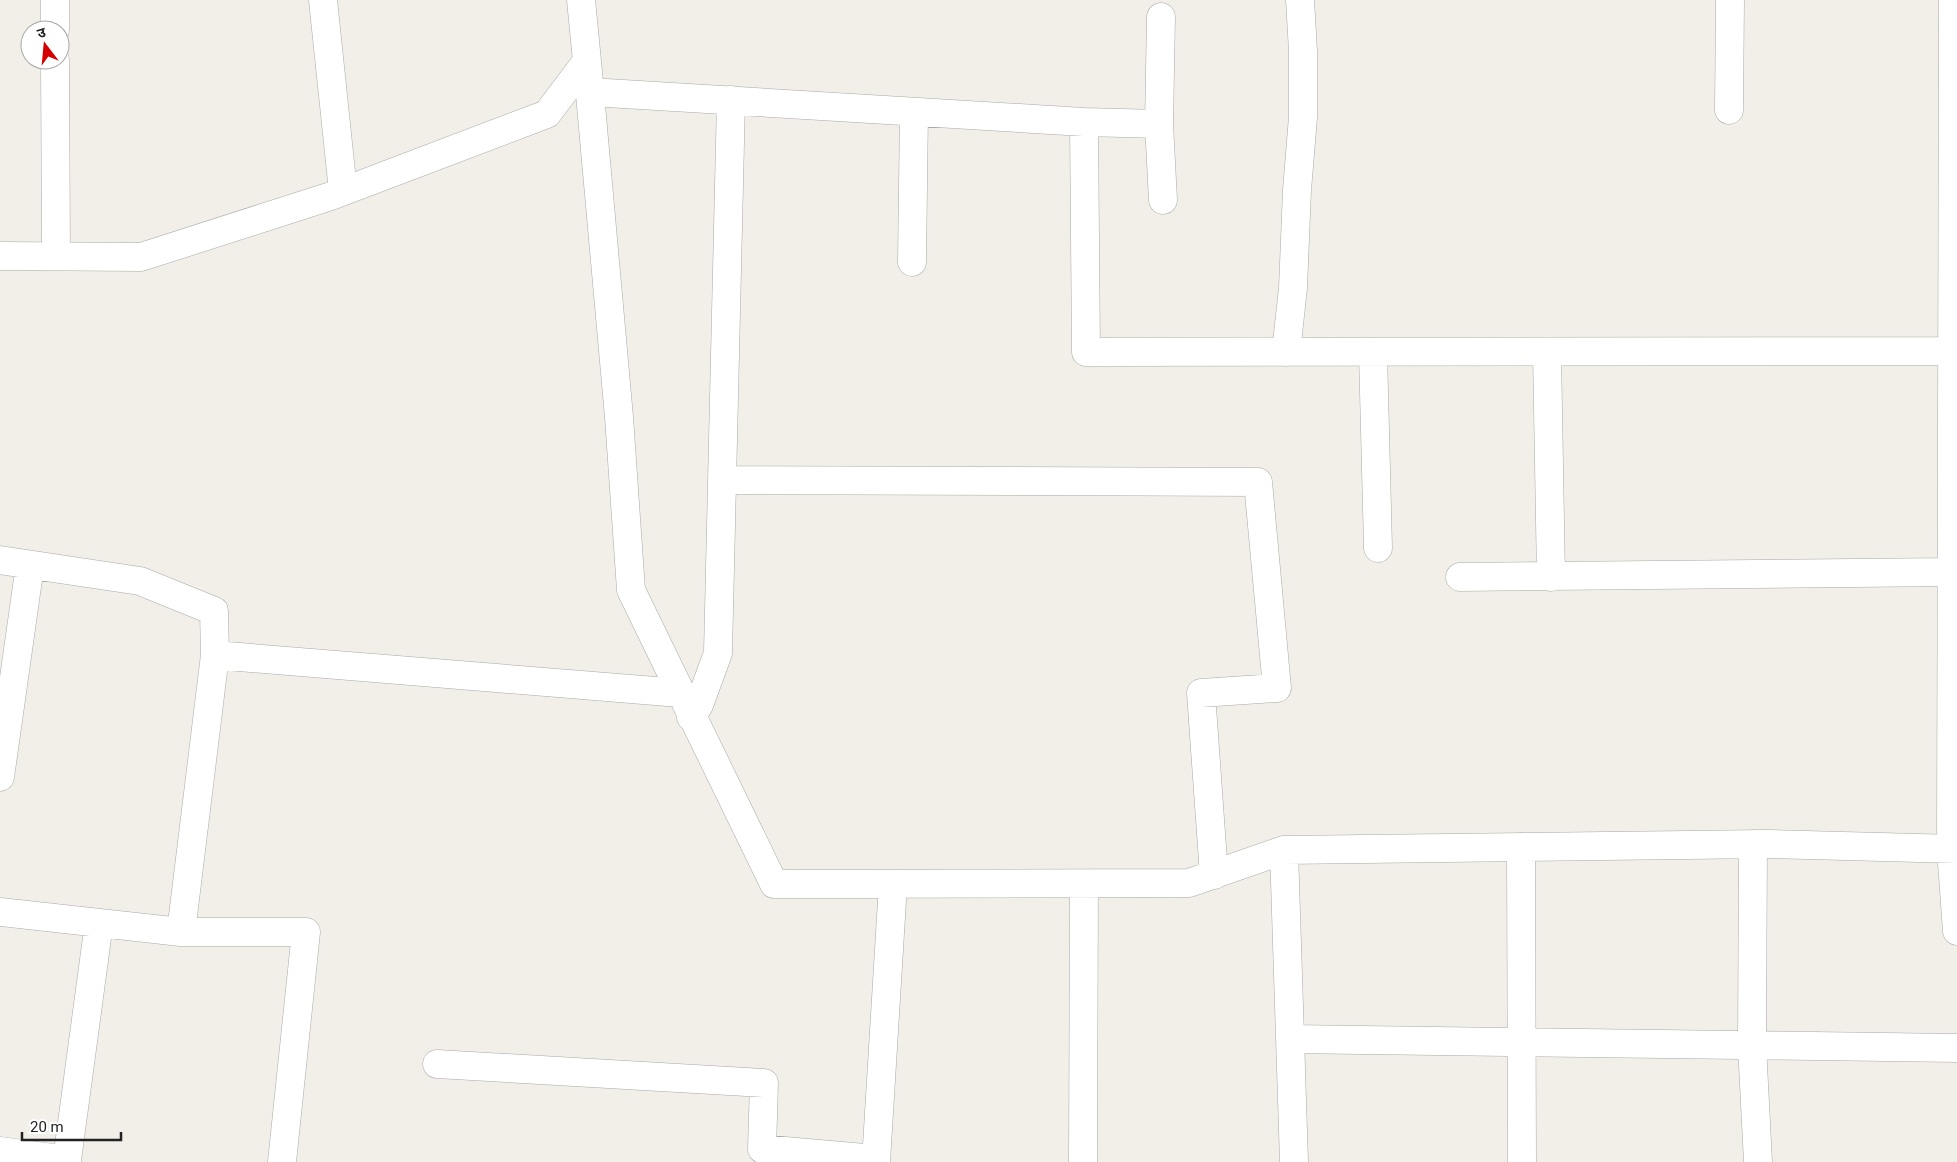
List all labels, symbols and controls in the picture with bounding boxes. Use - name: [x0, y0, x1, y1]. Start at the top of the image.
- north arrow: [20, 20, 70, 70]
- text: उ: [35, 23, 48, 41]
- scale bar: [22, 1110, 121, 1142]
- text: 20 m: [30, 1118, 64, 1136]

